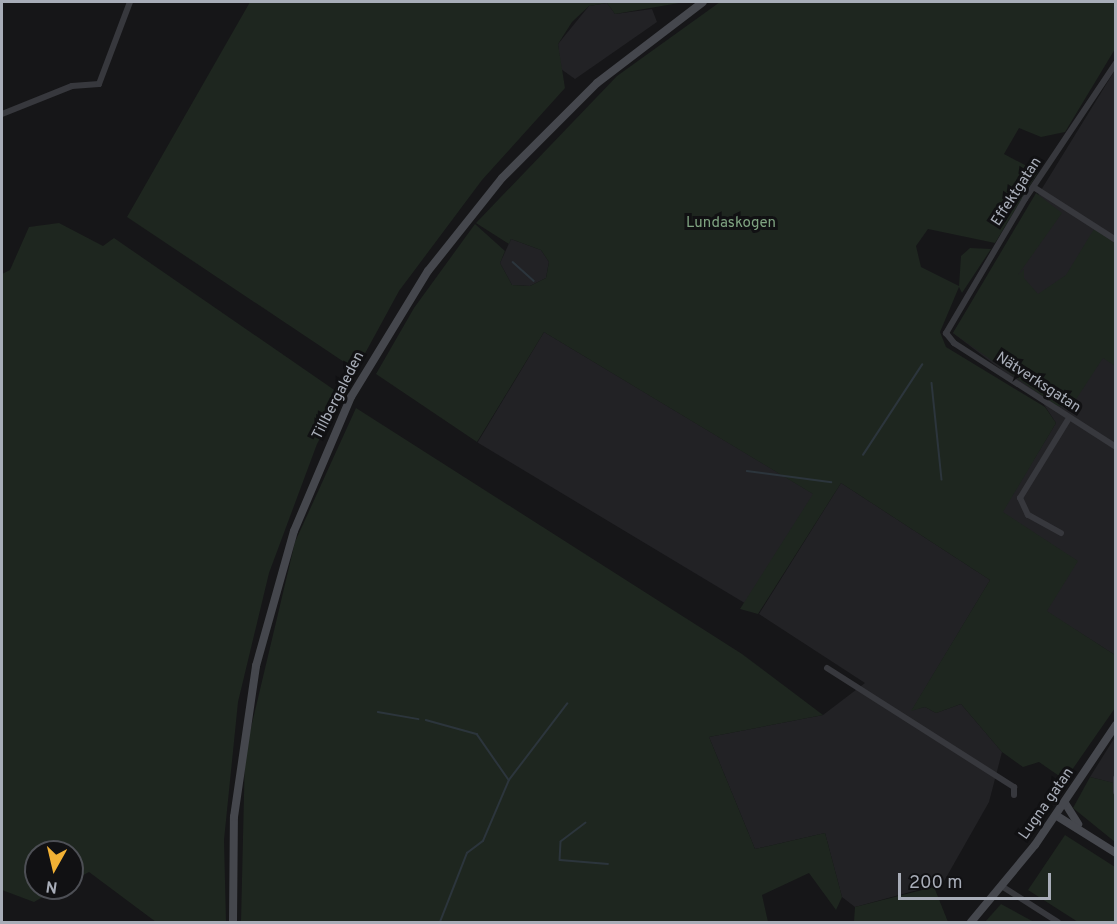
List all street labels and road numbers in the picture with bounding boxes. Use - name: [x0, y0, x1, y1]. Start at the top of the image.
- street label: Effektgatan: [988, 154, 1046, 230]
- street label: Tillbergaleden: [309, 349, 369, 443]
- street label: Nätverksgatan: [992, 349, 1084, 417]
- street label: Lugna gatan: [1016, 765, 1078, 843]

